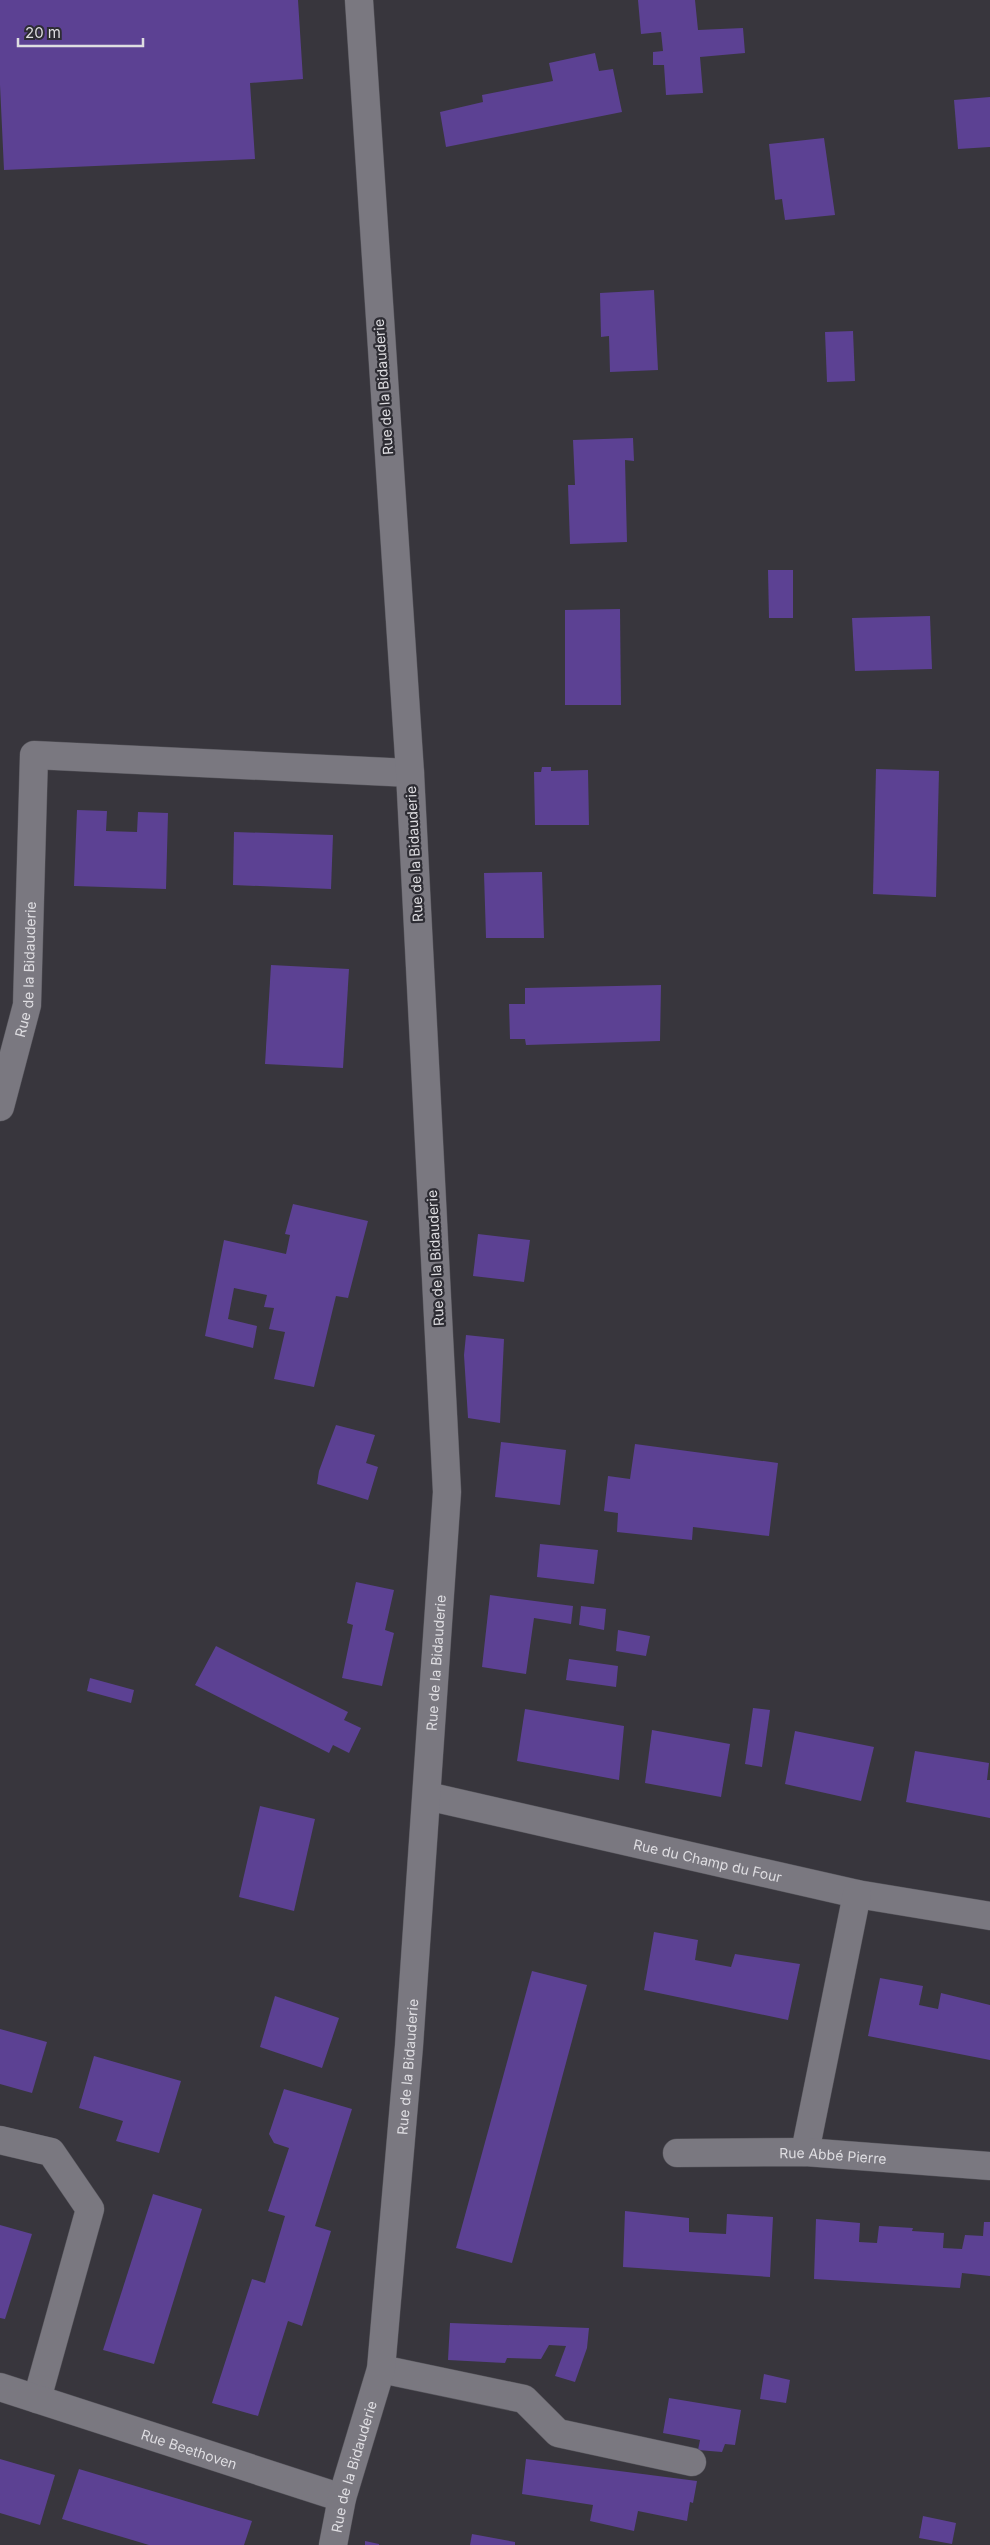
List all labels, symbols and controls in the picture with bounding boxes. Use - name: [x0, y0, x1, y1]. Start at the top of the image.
- scale bar: [18, 15, 142, 47]
- text: 20 m: [25, 23, 61, 42]
- street label: Rue de la Bidauderie: [370, 318, 396, 456]
- street label: Rue de la Bidauderie: [402, 786, 426, 922]
- street label: Rue de la Bidauderie: [10, 901, 38, 1039]
- street label: Rue de la Bidauderie: [423, 1190, 447, 1326]
- street label: Rue de la Bidauderie: [422, 1594, 448, 1731]
- street label: Rue du Champ du Four: [632, 1835, 784, 1885]
- street label: Rue de la Bidauderie: [393, 1998, 421, 2135]
- street label: Rue Abbé Pierre: [779, 2143, 887, 2167]
- street label: Rue de la Bidauderie: [327, 2399, 379, 2534]
- street label: Rue Beethoven: [139, 2425, 239, 2472]

